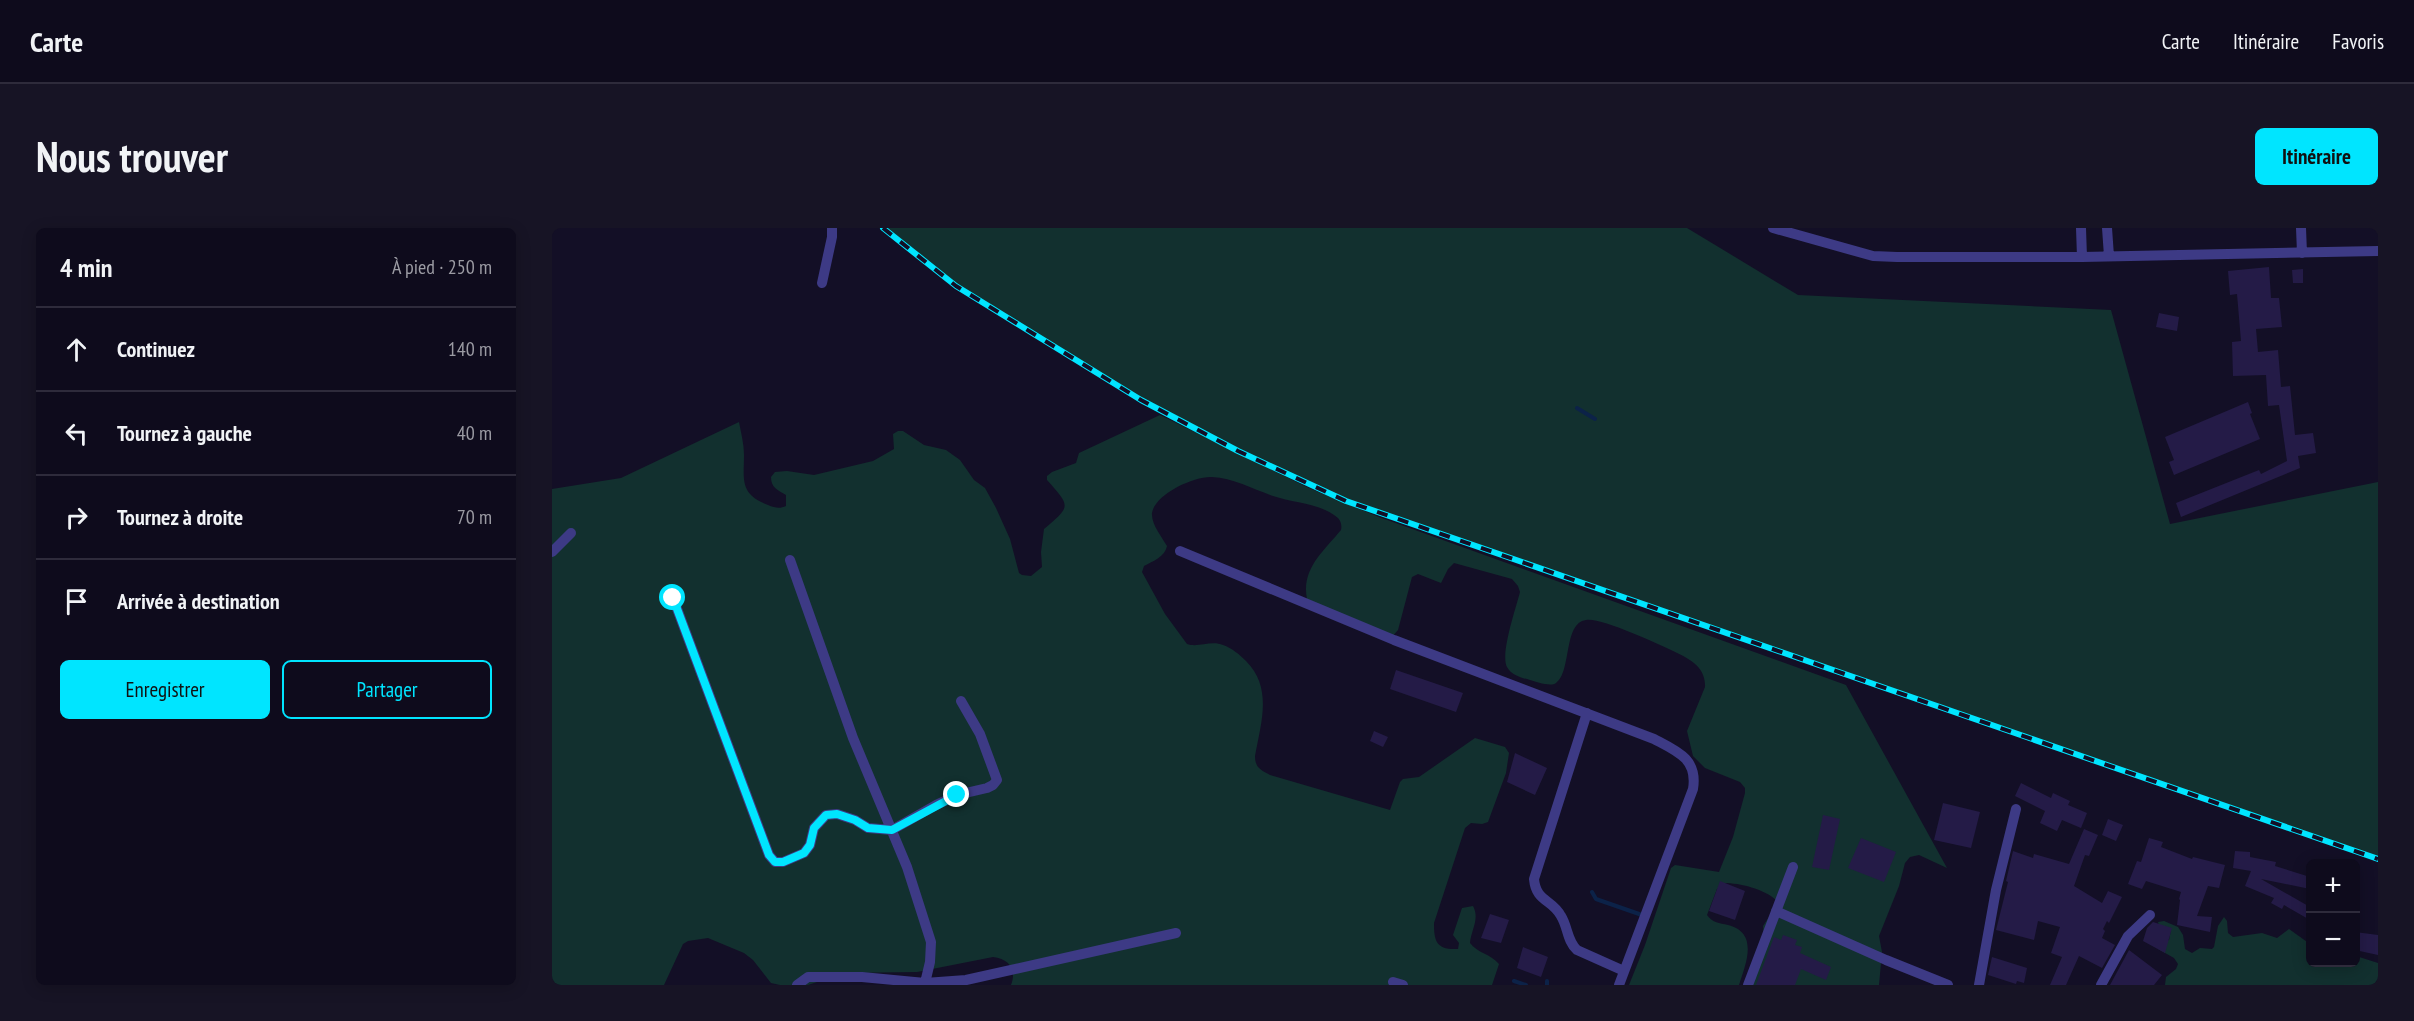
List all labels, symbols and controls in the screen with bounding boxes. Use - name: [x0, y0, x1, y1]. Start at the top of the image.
- text: Carte: [30, 23, 83, 60]
- text: Carte: [2162, 28, 2200, 55]
- text: Itinéraire: [2233, 28, 2299, 55]
- text: Favoris: [2332, 28, 2384, 55]
- button: Itinéraire: [2255, 128, 2378, 185]
- text: Nous trouver: [36, 129, 228, 184]
- text: 4 min: [60, 251, 113, 284]
- text: À pied · 250 m: [392, 254, 492, 280]
- icon: ahead: [60, 333, 93, 366]
- text: Continuez: [117, 335, 195, 363]
- text: 140 m: [448, 336, 492, 362]
- icon: left: [60, 417, 93, 450]
- text: Tournez à gauche: [117, 419, 252, 447]
- text: 40 m: [457, 420, 492, 446]
- icon: right: [60, 501, 93, 534]
- text: Tournez à droite: [117, 503, 243, 531]
- text: 70 m: [457, 504, 492, 530]
- route start: [659, 584, 685, 610]
- icon: arrive: [60, 585, 93, 618]
- text: Arrivée à destination: [117, 587, 280, 615]
- button: Enregistrer: [60, 660, 270, 719]
- button: Partager: [282, 660, 492, 719]
- route end: [943, 781, 969, 807]
- map controls: [2306, 859, 2360, 967]
- button: +: [2306, 859, 2360, 913]
- button: −: [2306, 913, 2360, 967]

